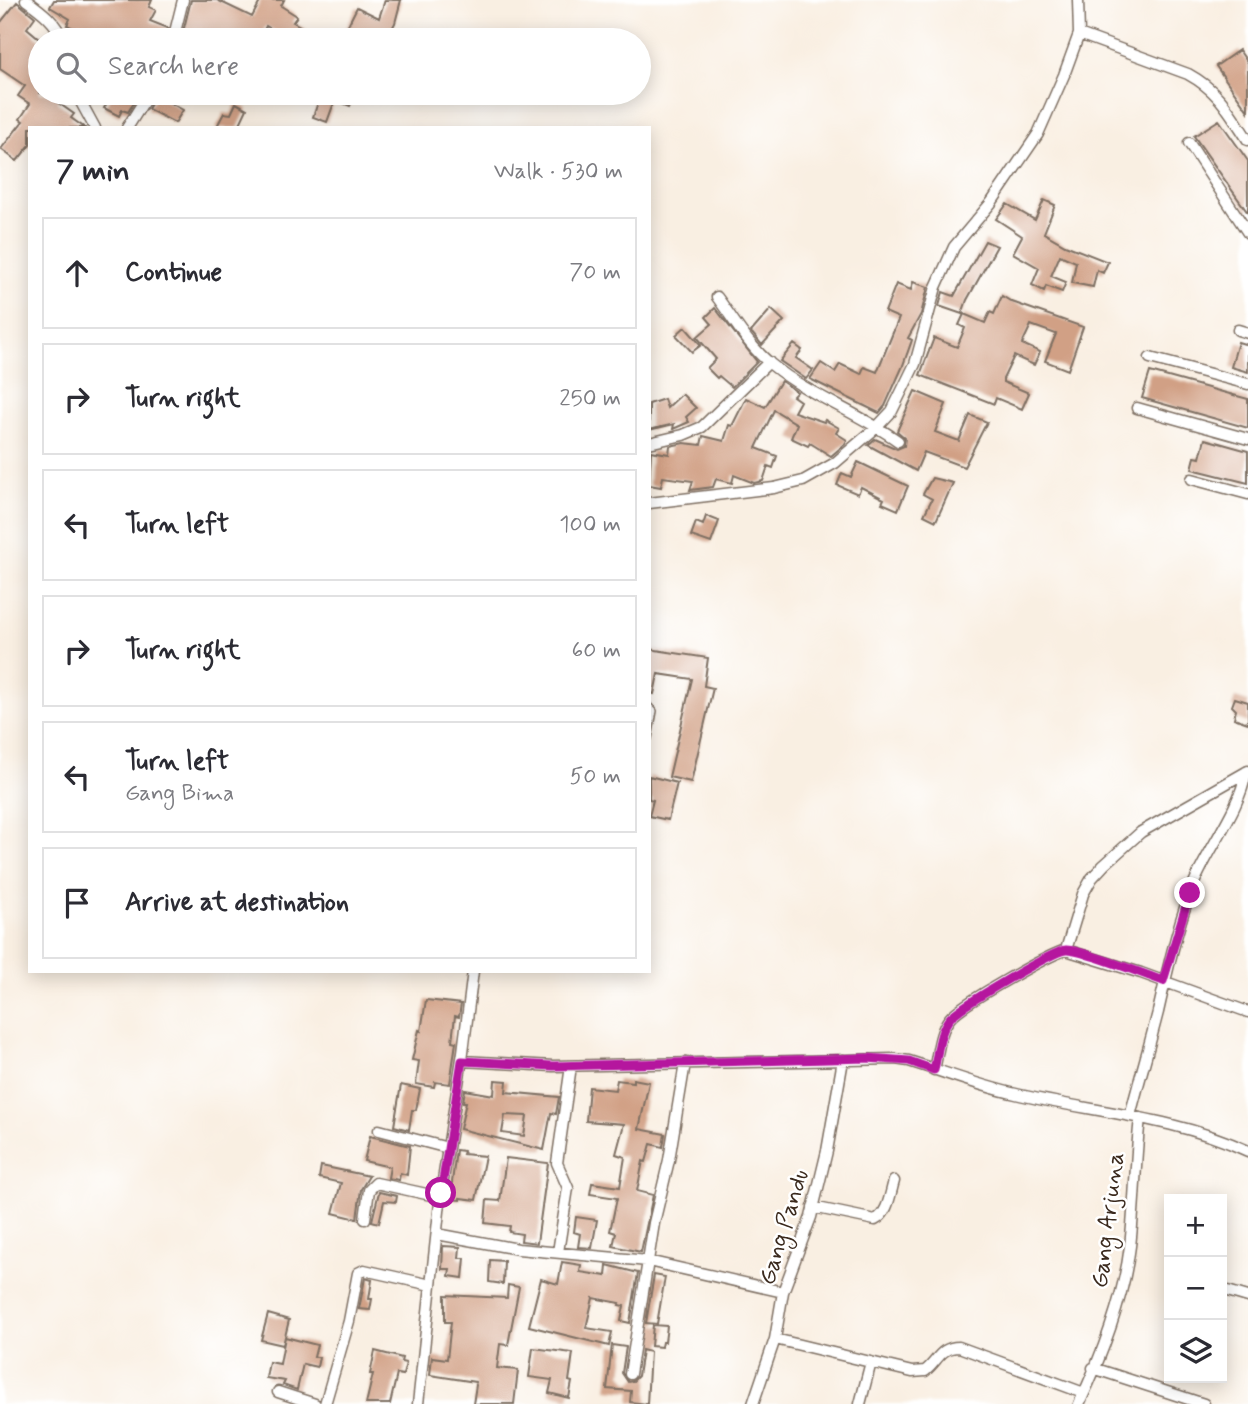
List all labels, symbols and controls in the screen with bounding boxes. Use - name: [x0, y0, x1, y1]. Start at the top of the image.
- search box: [28, 28, 651, 105]
- icon: search: [52, 48, 90, 86]
- text: Search here: [108, 50, 239, 84]
- text: 7 min: [56, 152, 130, 191]
- text: Walk · 530 m: [494, 157, 623, 187]
- icon: ahead: [58, 254, 96, 292]
- text: Continue: [125, 256, 222, 290]
- text: 70 m: [569, 258, 621, 288]
- icon: right: [58, 380, 96, 418]
- text: Turn right: [125, 382, 241, 416]
- text: 250 m: [559, 384, 621, 414]
- icon: left: [58, 506, 96, 544]
- text: Turn left: [125, 508, 229, 542]
- text: 100 m: [559, 510, 621, 540]
- icon: right: [58, 632, 96, 670]
- text: Turn right: [125, 634, 241, 668]
- text: 60 m: [572, 636, 621, 666]
- text: Turn left: [125, 745, 229, 779]
- icon: left: [58, 758, 96, 796]
- text: 50 m: [570, 762, 621, 792]
- text: Gang Bima: [125, 779, 234, 809]
- route end: [1174, 877, 1205, 908]
- icon: arrive: [58, 884, 96, 922]
- text: Arrive at destination: [125, 886, 349, 920]
- street label: Gang Arjuna: [1085, 1151, 1134, 1290]
- street label: Gang Pandu: [752, 1166, 819, 1290]
- route start: [425, 1177, 456, 1208]
- map controls: [1164, 1194, 1227, 1383]
- button: +: [1164, 1194, 1227, 1257]
- button: −: [1164, 1257, 1227, 1320]
- button: layers: [1164, 1320, 1227, 1383]

